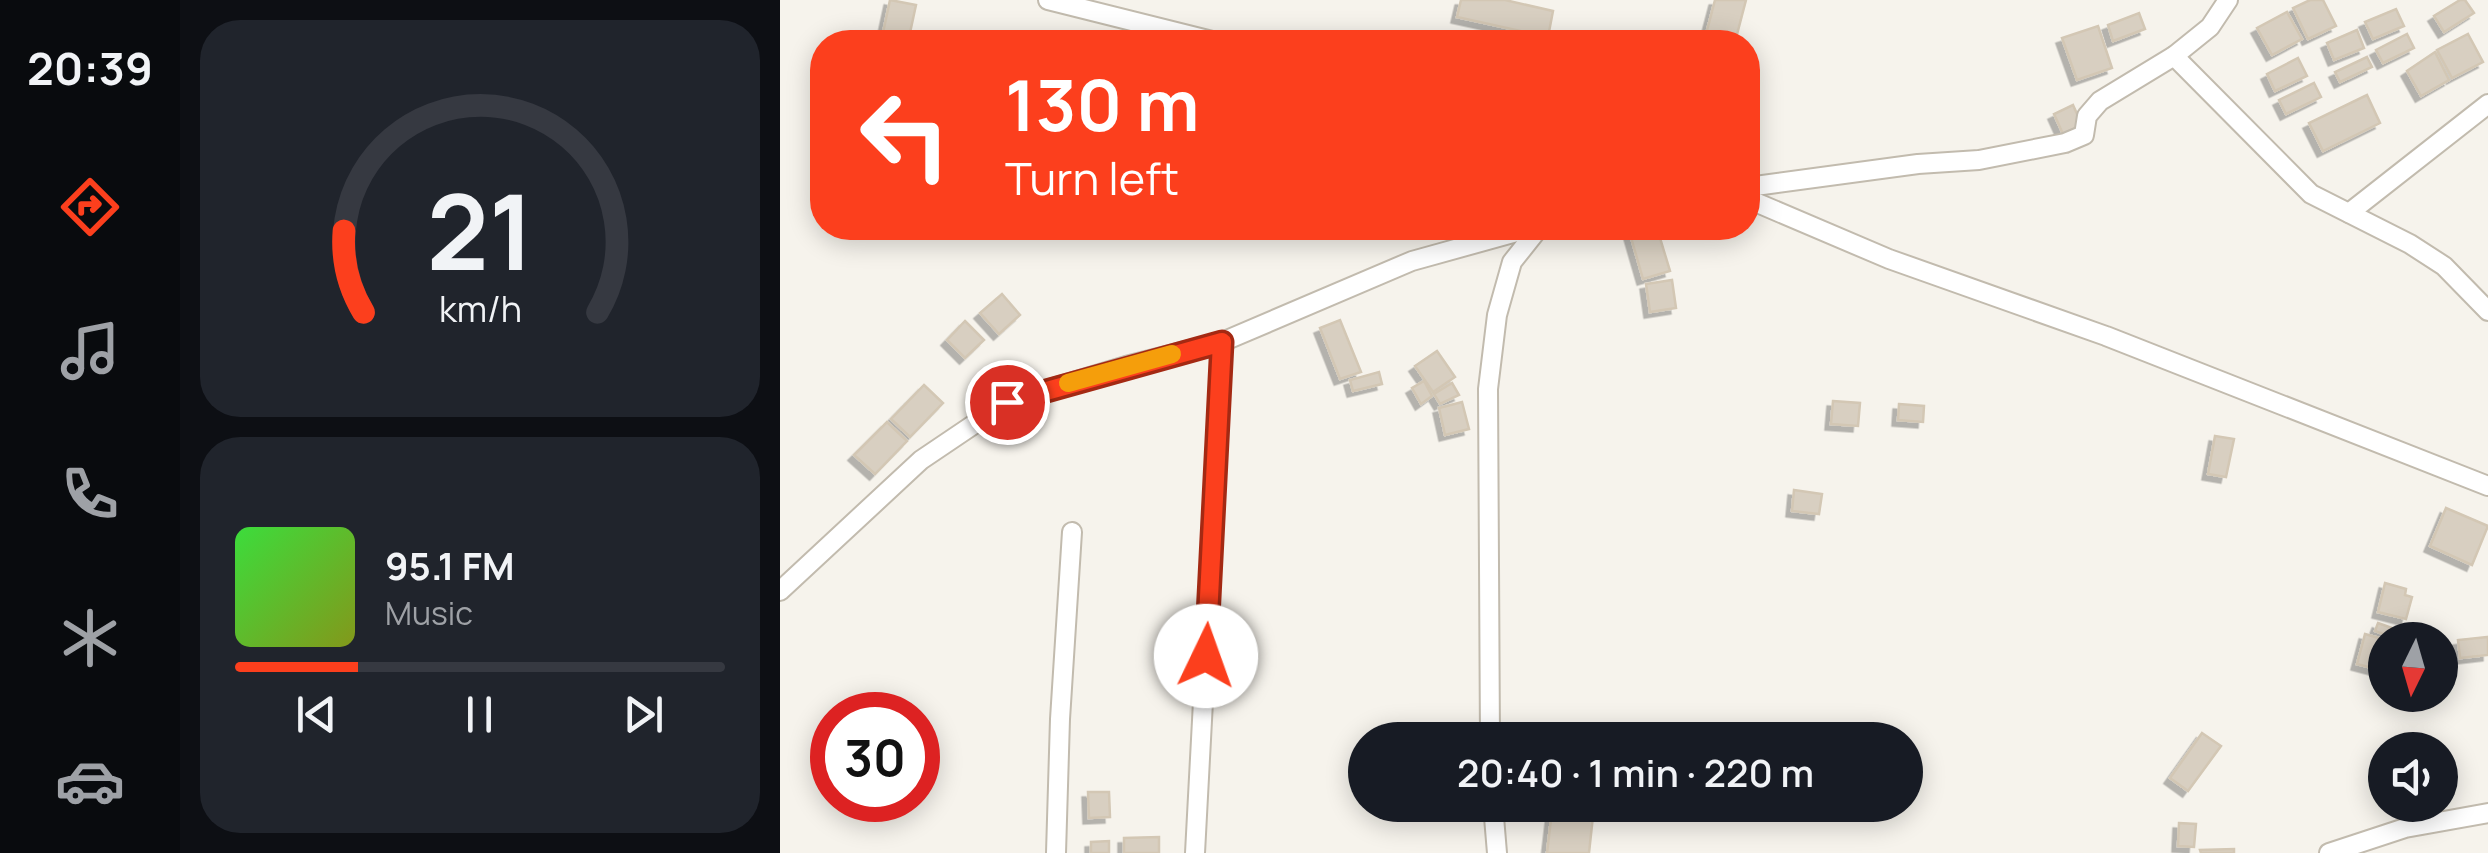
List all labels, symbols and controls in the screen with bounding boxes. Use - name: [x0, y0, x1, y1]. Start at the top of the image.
- text: 20:39: [27, 37, 153, 99]
- text: 130 m: [1005, 56, 1199, 152]
- icon: left: [840, 70, 970, 200]
- text: Turn left: [1005, 147, 1179, 209]
- text: 21: [426, 159, 534, 301]
- icon: directions: [55, 172, 125, 242]
- text: km/h: [438, 284, 522, 333]
- icon: music: [55, 316, 125, 386]
- pin: [965, 360, 1050, 445]
- icon: arrive: [980, 375, 1035, 430]
- icon: phone: [55, 459, 125, 529]
- text: 95.1 FM: [385, 539, 515, 591]
- text: Music: [385, 591, 473, 635]
- icon: climate: [55, 603, 125, 673]
- position arrow: [1154, 604, 1258, 708]
- north arrow: [2368, 622, 2458, 712]
- map controls: [2368, 622, 2458, 822]
- icon: previous: [289, 687, 344, 742]
- icon: pause: [452, 687, 507, 742]
- icon: next: [616, 687, 671, 742]
- speed limit sign: 30: [810, 692, 940, 822]
- button: sound: [2368, 732, 2458, 822]
- icon: car: [55, 746, 125, 816]
- text: 20:40 · 1 min · 220 m: [1457, 746, 1814, 798]

